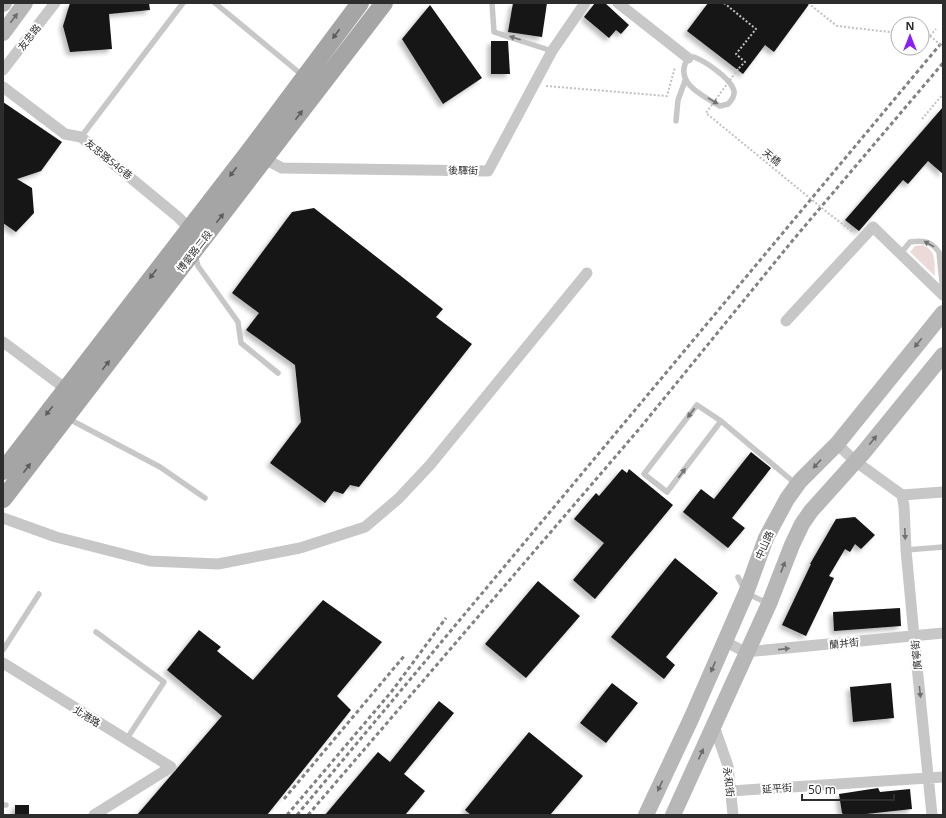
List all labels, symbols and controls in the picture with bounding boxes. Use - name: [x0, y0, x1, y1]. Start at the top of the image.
- one-way arrow: [10, 12, 18, 23]
- north arrow: [890, 16, 930, 56]
- text: N: [906, 18, 914, 33]
- street label: 友忠路: [14, 21, 44, 53]
- one-way arrow: [332, 29, 341, 40]
- one-way arrow: [508, 35, 520, 41]
- one-way arrow: [707, 98, 719, 105]
- one-way arrow: [295, 109, 303, 120]
- street label: 友忠路546巷: [82, 136, 136, 182]
- street label: 天橋: [760, 145, 784, 169]
- street label: 後驛街: [448, 163, 478, 177]
- one-way arrow: [229, 166, 237, 177]
- one-way arrow: [216, 212, 224, 223]
- street label: 博愛路二段: [173, 227, 215, 275]
- one-way arrow: [923, 241, 935, 247]
- one-way arrow: [149, 269, 158, 280]
- one-way arrow: [914, 338, 923, 348]
- one-way arrow: [102, 359, 110, 370]
- one-way arrow: [45, 406, 53, 417]
- one-way arrow: [687, 408, 695, 418]
- one-way arrow: [869, 435, 878, 445]
- one-way arrow: [812, 459, 821, 469]
- one-way arrow: [22, 462, 31, 473]
- one-way arrow: [678, 467, 686, 478]
- street label: 中山路: [752, 528, 776, 562]
- one-way arrow: [902, 528, 909, 540]
- one-way arrow: [780, 561, 786, 573]
- street label: 蘭井街: [828, 634, 860, 652]
- street label: 廣寧街: [907, 639, 925, 671]
- one-way arrow: [778, 645, 790, 652]
- one-way arrow: [710, 662, 716, 673]
- one-way arrow: [916, 685, 923, 698]
- street label: 北港路: [71, 702, 103, 730]
- one-way arrow: [698, 749, 704, 760]
- street label: 永和街: [720, 766, 738, 798]
- scale bar: [802, 776, 894, 802]
- one-way arrow: [657, 780, 663, 792]
- street label: 延平街: [762, 780, 792, 796]
- text: 50 m: [808, 781, 836, 798]

